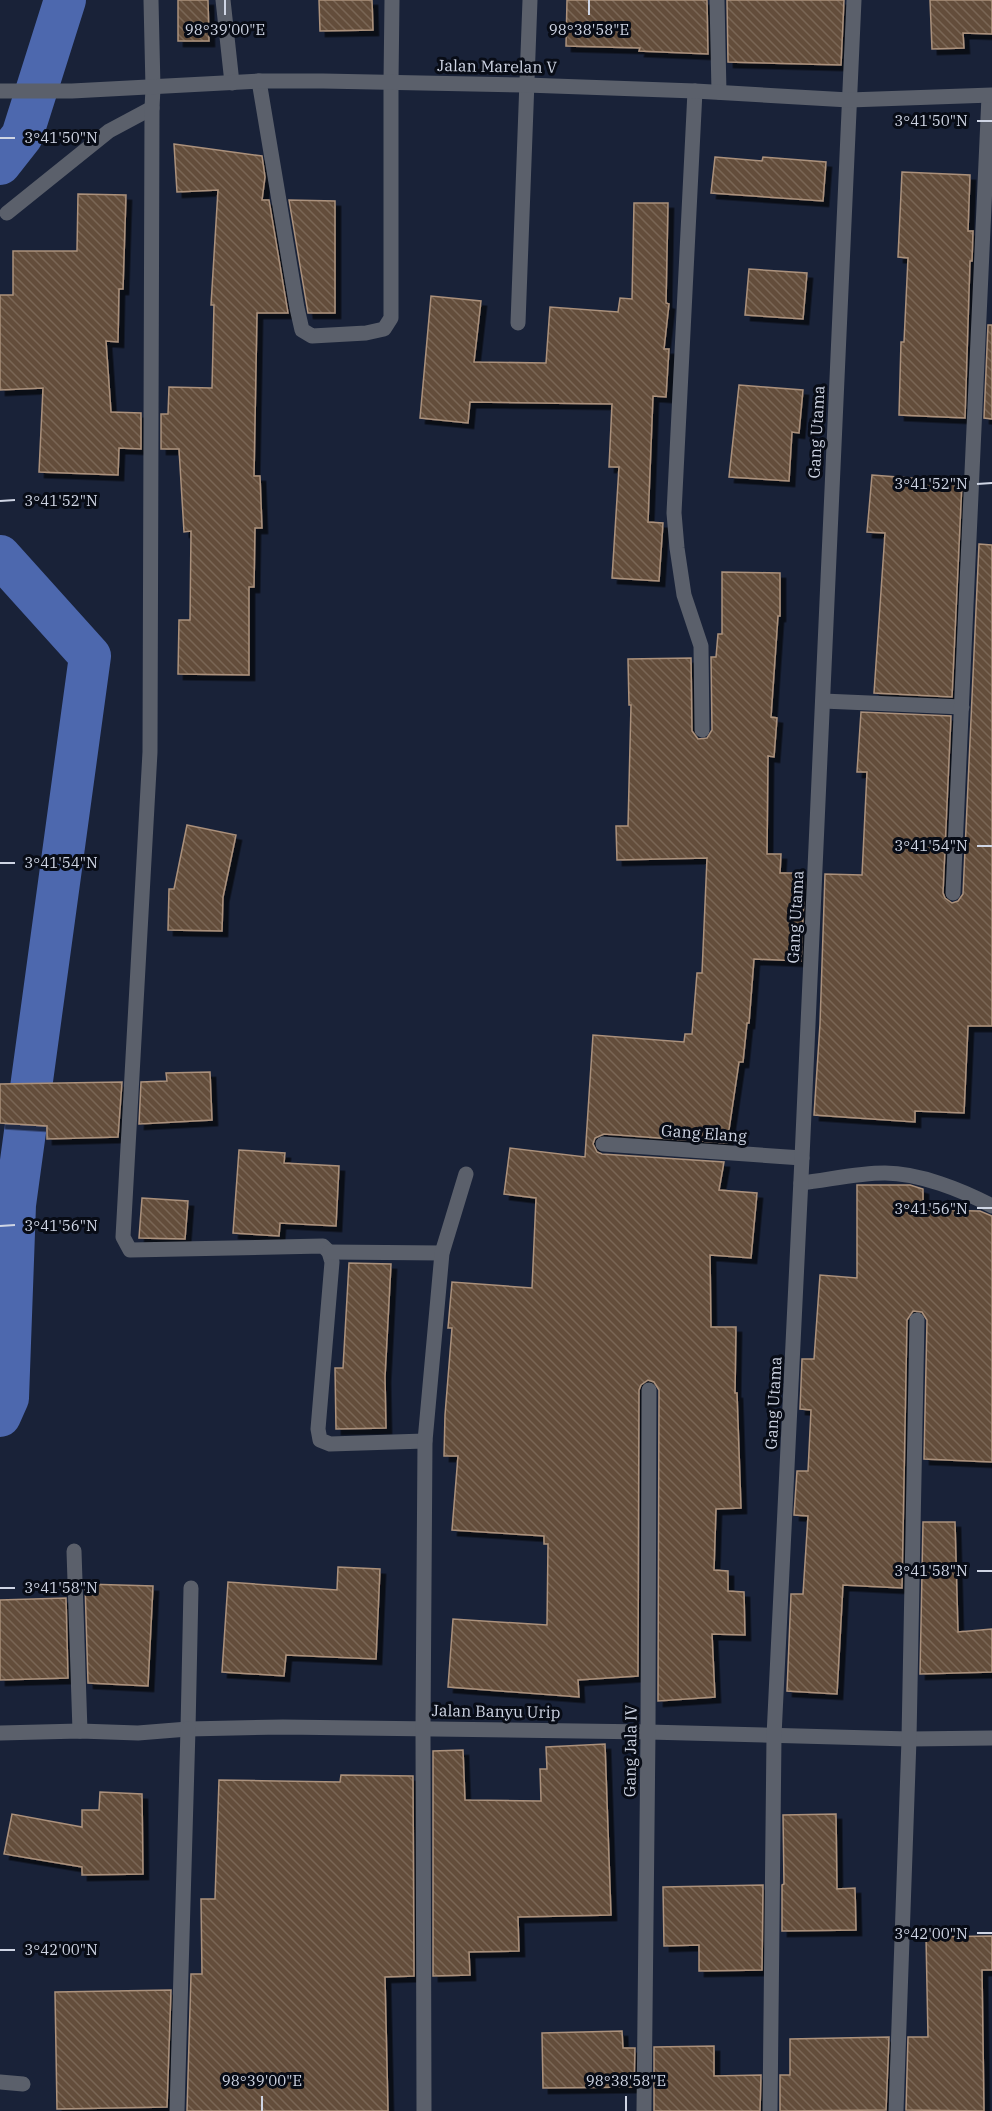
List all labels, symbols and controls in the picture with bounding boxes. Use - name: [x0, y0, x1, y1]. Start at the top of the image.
- text: 98°39'00"E: [185, 20, 265, 39]
- text: 98°38'58"E: [549, 20, 629, 39]
- street label: Jalan Marelan V: [437, 55, 557, 77]
- text: 3°41'50"N: [894, 111, 968, 130]
- text: 3°41'50"N: [24, 128, 98, 147]
- street label: Gang Utama: [804, 385, 828, 479]
- text: 3°41'52"N: [894, 474, 968, 493]
- text: 3°41'52"N: [24, 491, 98, 510]
- text: 3°41'54"N: [894, 836, 968, 855]
- text: 3°41'54"N: [24, 853, 98, 872]
- street label: Gang Utama: [783, 870, 807, 964]
- street label: Gang Elang: [661, 1120, 748, 1146]
- text: 3°41'56"N: [894, 1199, 968, 1218]
- text: 3°41'56"N: [24, 1216, 98, 1235]
- street label: Gang Utama: [761, 1356, 785, 1450]
- text: 3°41'58"N: [894, 1561, 968, 1580]
- text: 3°41'58"N: [24, 1578, 98, 1597]
- street label: Jalan Banyu Urip: [431, 1700, 561, 1722]
- street label: Gang Jala IV: [619, 1704, 641, 1797]
- text: 3°42'00"N: [894, 1924, 968, 1943]
- text: 3°42'00"N: [24, 1940, 98, 1959]
- text: 98°39'00"E: [222, 2071, 302, 2090]
- text: 98°38'58"E: [586, 2071, 666, 2090]

